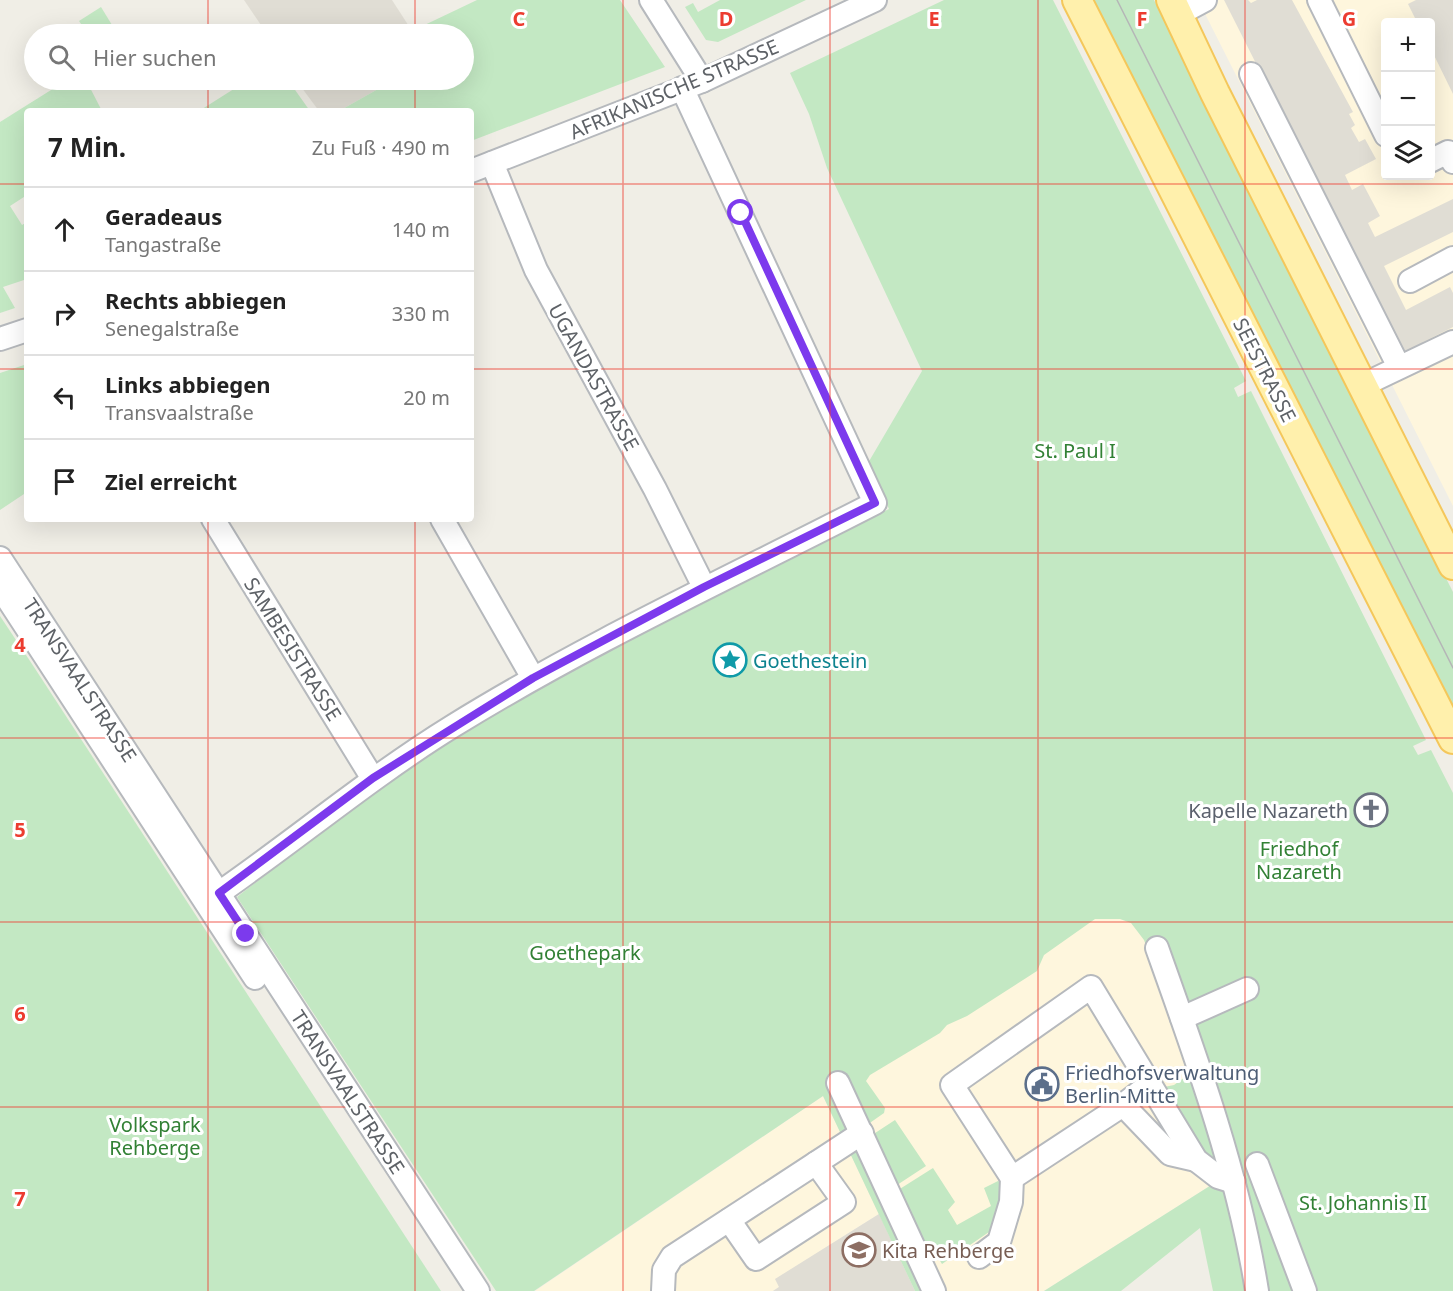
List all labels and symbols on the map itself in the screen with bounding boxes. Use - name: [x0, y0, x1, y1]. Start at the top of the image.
- text: C: [513, 5, 526, 32]
- text: D: [719, 5, 733, 32]
- text: E: [928, 5, 940, 32]
- text: F: [1137, 5, 1147, 32]
- text: G: [1342, 5, 1356, 32]
- street label: AFRIKANISCHE STRASSE: [565, 33, 783, 145]
- route start: [727, 199, 753, 225]
- street label: UGANDASTRASSE: [542, 298, 646, 456]
- street label: SEESTRASSE: [1227, 313, 1303, 427]
- park label: St. Paul I: [1034, 437, 1116, 464]
- street label: SAMBESISTRASSE: [238, 572, 348, 726]
- street label: TRANSVAALSTRASSE: [17, 593, 143, 767]
- text: 4: [14, 631, 26, 658]
- place icon: Goethestein: [712, 642, 748, 678]
- place label: Goethestein: [753, 647, 867, 674]
- church icon: Kapelle Nazareth: [1353, 792, 1389, 828]
- place label: Kapelle Nazareth: [1188, 797, 1348, 824]
- text: 5: [14, 816, 26, 843]
- park label: Friedhof Nazareth: [1256, 835, 1342, 885]
- route end: [232, 920, 258, 946]
- park label: Goethepark: [529, 939, 641, 966]
- text: 6: [14, 1000, 26, 1027]
- street label: TRANSVAALSTRASSE: [285, 1005, 411, 1179]
- place label: Friedhofsverwaltung Berlin-Mitte: [1065, 1059, 1259, 1109]
- public building icon: Friedhofsverwaltung Berlin-Mitte: [1024, 1066, 1060, 1102]
- park label: Volkspark Rehberge: [109, 1111, 201, 1161]
- text: 7: [14, 1185, 26, 1212]
- park label: St. Johannis II: [1299, 1189, 1427, 1216]
- school or university icon: Kita Rehberge: [841, 1232, 877, 1268]
- place label: Kita Rehberge: [882, 1237, 1014, 1264]

